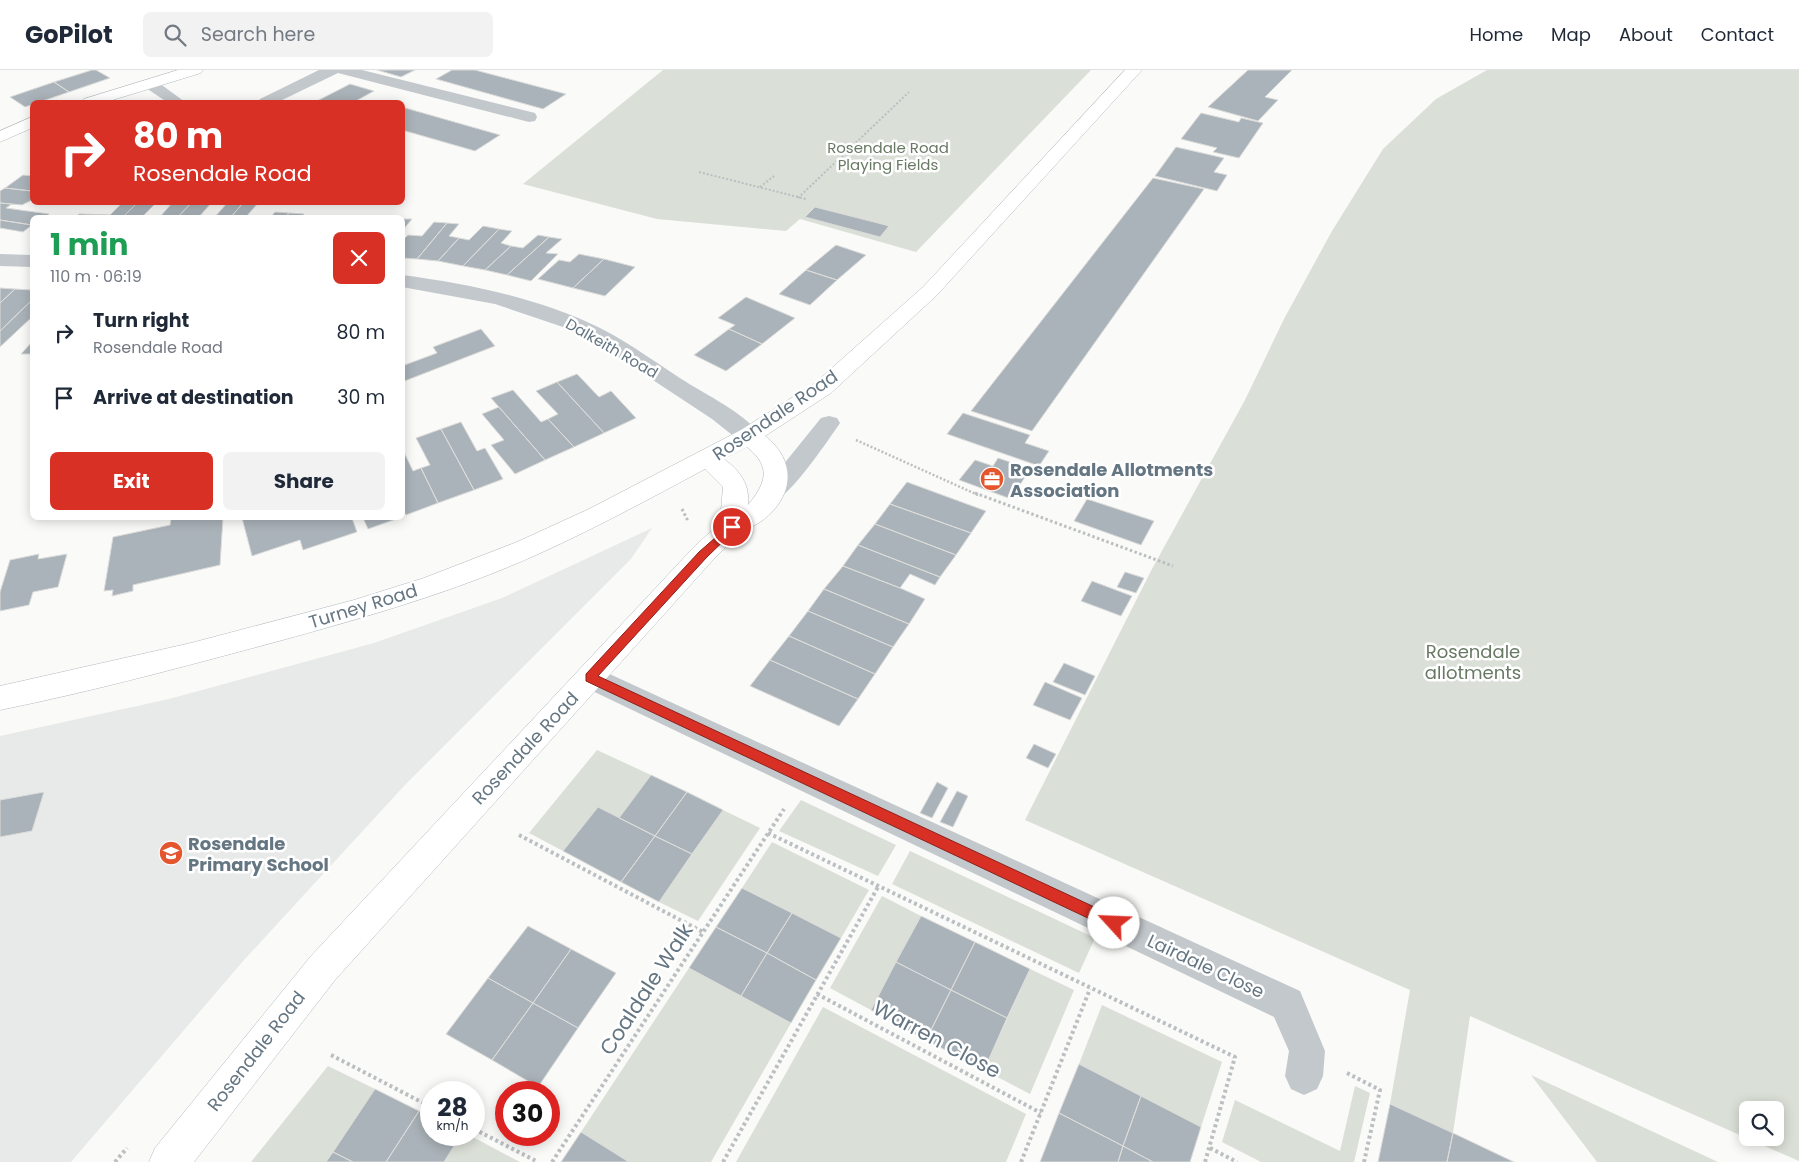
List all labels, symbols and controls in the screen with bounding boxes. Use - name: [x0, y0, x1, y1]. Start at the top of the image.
- search box: [143, 12, 493, 57]
- text: GoPilot: [25, 18, 113, 51]
- icon: search: [161, 21, 189, 49]
- text: Search here: [201, 21, 315, 48]
- text: Home: [1469, 22, 1523, 47]
- text: Map: [1551, 22, 1591, 47]
- text: About: [1619, 22, 1673, 47]
- text: Contact: [1701, 22, 1774, 47]
- text: 80 m: [133, 111, 223, 160]
- icon: right: [50, 120, 115, 185]
- park label: Rosendale Road Playing Fields: [827, 137, 949, 175]
- text: Rosendale Road: [133, 158, 312, 189]
- text: 1 min: [50, 223, 128, 266]
- button: close: [333, 232, 385, 284]
- text: 110 m · 06:19: [50, 265, 142, 288]
- text: Turn right: [93, 307, 189, 334]
- street label: Dalkeith Road: [562, 313, 662, 383]
- icon: right: [50, 319, 78, 347]
- text: 80 m: [336, 319, 385, 346]
- text: Rosendale Road: [93, 336, 223, 359]
- street label: Rosendale Road: [707, 364, 843, 466]
- icon: arrive: [50, 384, 78, 412]
- text: Arrive at destination: [93, 384, 294, 411]
- text: 30 m: [337, 384, 385, 411]
- button: Exit: [50, 452, 213, 510]
- button: Share: [223, 452, 385, 510]
- place label: Rosendale Allotments Association: [1010, 457, 1213, 503]
- office icon: Rosendale Allotments Association: [979, 466, 1005, 492]
- pin: [711, 506, 753, 548]
- icon: arrive: [718, 513, 746, 541]
- street label: Turney Road: [306, 578, 420, 634]
- park label: Rosendale allotments: [1425, 639, 1521, 685]
- street label: Rosendale Road: [466, 686, 584, 810]
- place label: Rosendale Primary School: [188, 831, 329, 877]
- school or university icon: Rosendale Primary School: [158, 840, 184, 866]
- position arrow: [1087, 896, 1139, 948]
- street label: Coaldale Walk: [592, 917, 700, 1061]
- street label: Lairdale Close: [1144, 928, 1268, 1004]
- street label: Rosendale Road: [201, 986, 311, 1116]
- street label: Warren Close: [868, 993, 1006, 1085]
- speed limit sign: 30: [495, 1081, 560, 1146]
- text: 28: [437, 1090, 468, 1125]
- map controls: [1739, 1101, 1784, 1146]
- button: search: [1739, 1101, 1784, 1146]
- text: km/h: [437, 1117, 468, 1134]

